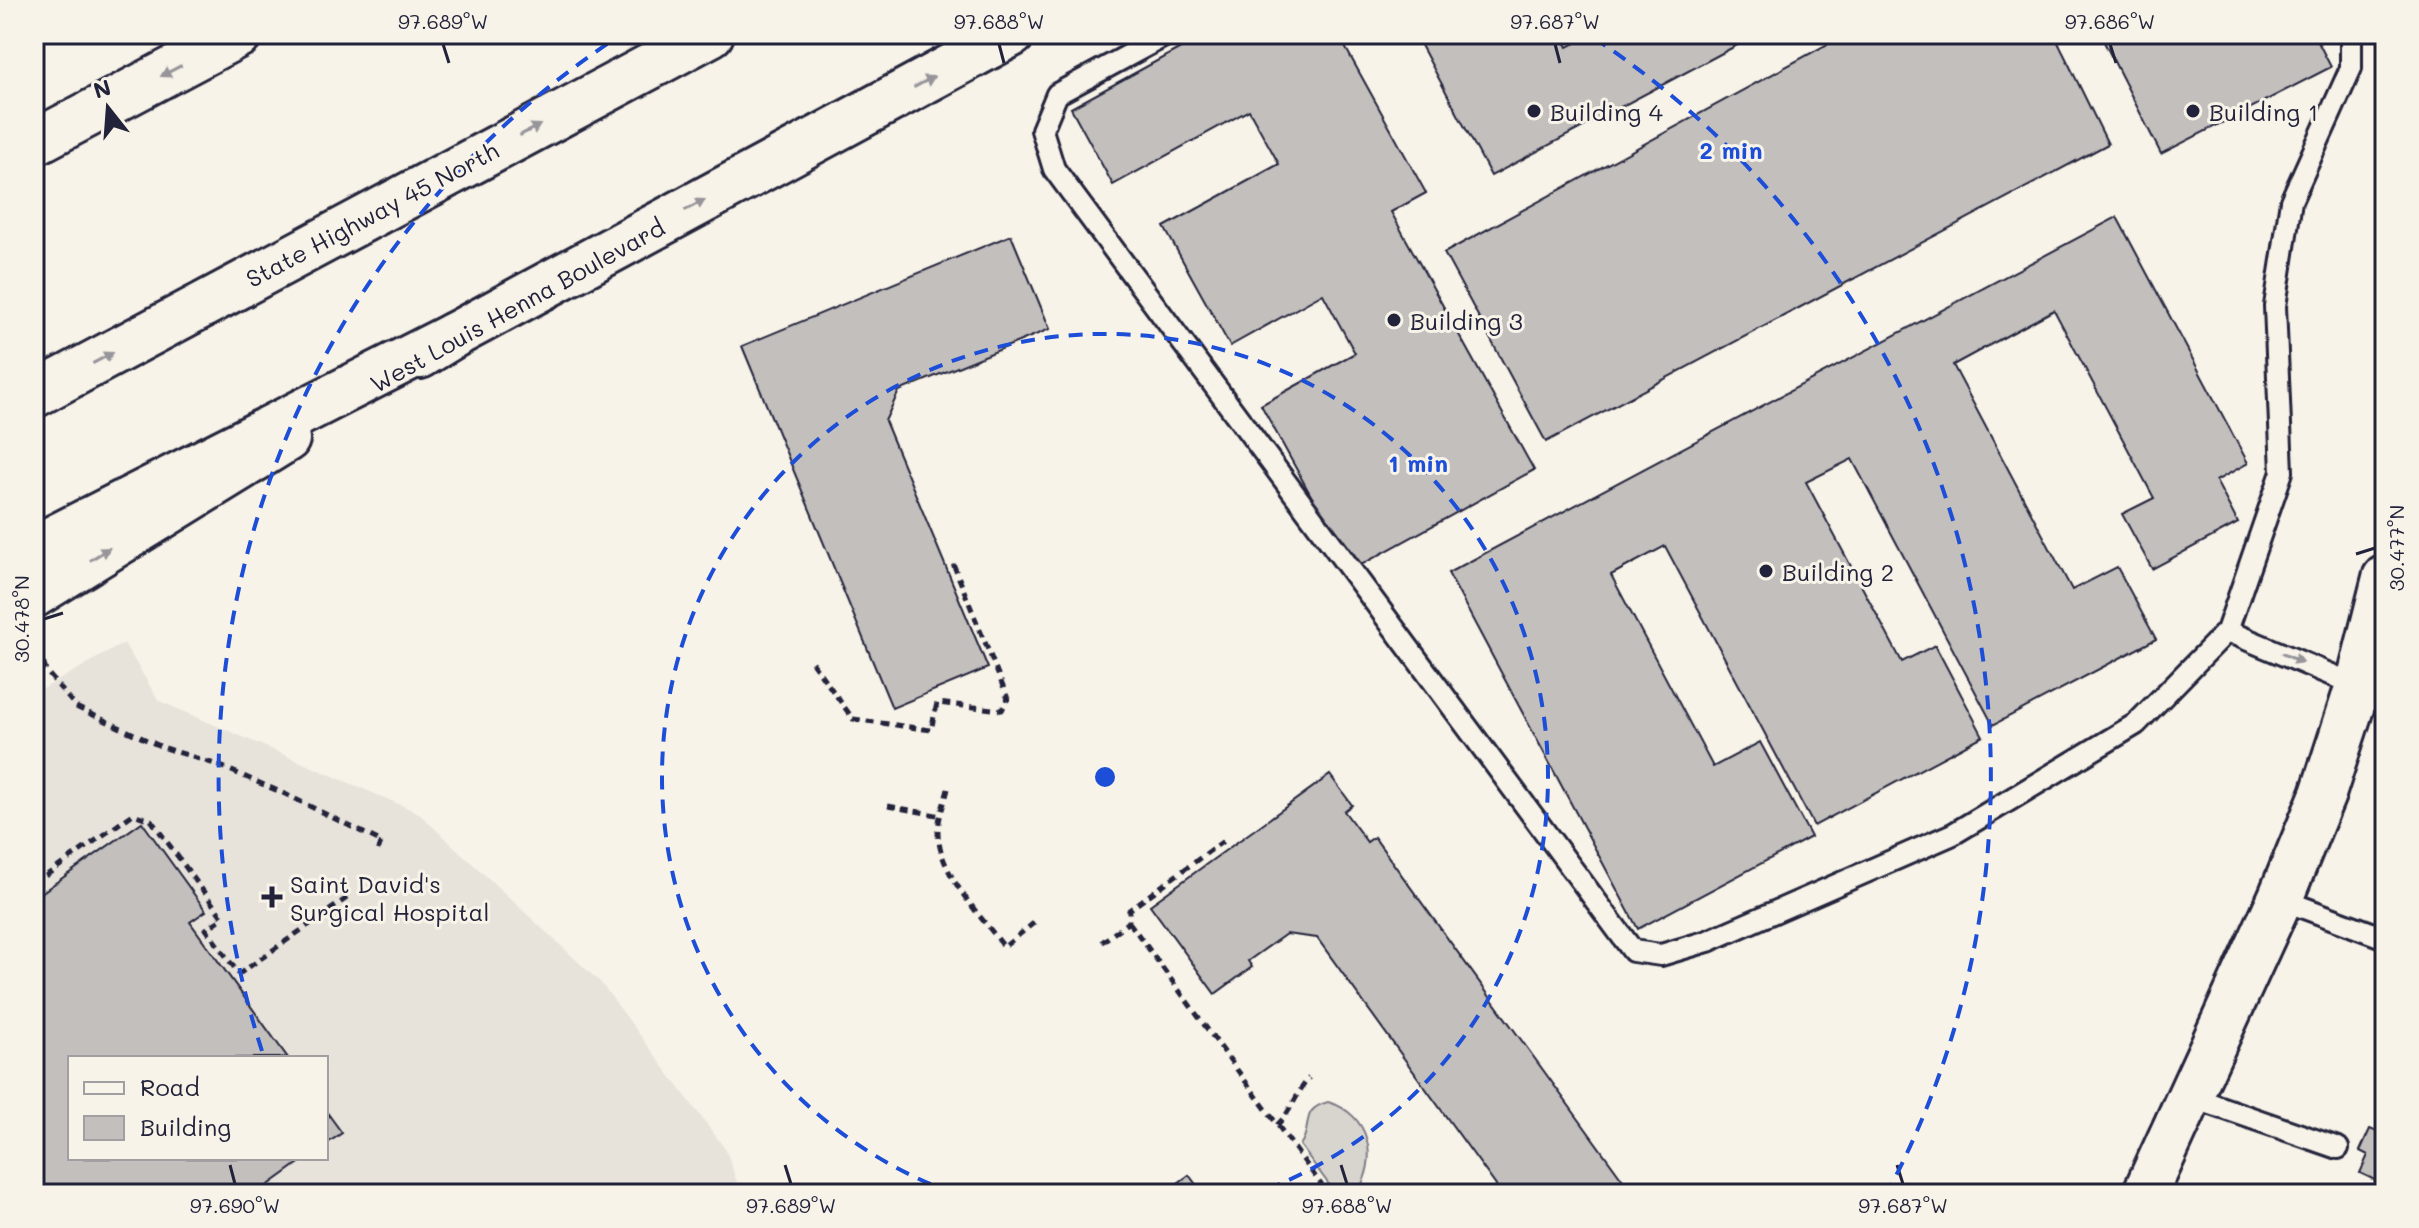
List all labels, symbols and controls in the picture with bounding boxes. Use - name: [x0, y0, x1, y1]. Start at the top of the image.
- text: 97.689°W: [398, 8, 488, 34]
- text: 97.688°W: [954, 8, 1044, 34]
- text: 97.687°W: [1510, 8, 1600, 34]
- text: 97.686°W: [2065, 8, 2155, 34]
- one-way arrow: [160, 63, 182, 77]
- north arrow: [68, 68, 148, 148]
- text: N: [90, 72, 114, 105]
- one-way arrow: [913, 75, 935, 89]
- place label: Building 4: [1550, 96, 1663, 127]
- place label: Building 1: [2209, 96, 2319, 127]
- marker: Building 4: [1525, 102, 1543, 120]
- marker: Building 1: [2184, 102, 2202, 120]
- one-way arrow: [519, 124, 541, 138]
- street label: State Highway 45 North: [240, 134, 504, 294]
- text: 2 min: [1700, 134, 1763, 165]
- one-way arrow: [684, 198, 706, 212]
- street label: West Louis Henna Boulevard: [364, 211, 670, 399]
- place label: Building 3: [1410, 305, 1523, 336]
- marker: Building 3: [1385, 311, 1403, 329]
- one-way arrow: [91, 351, 114, 365]
- text: 1 min: [1388, 447, 1448, 478]
- text: 30.477°N: [2383, 505, 2409, 591]
- one-way arrow: [89, 548, 111, 562]
- place label: Building 2: [1782, 556, 1894, 587]
- marker: Building 2: [1757, 562, 1775, 580]
- text: 30.478°N: [8, 575, 34, 663]
- one-way arrow: [2280, 652, 2304, 665]
- centre of rings: [1091, 763, 1119, 791]
- place label: Saint David's Surgical Hospital: [290, 868, 489, 927]
- marker: Saint David's Surgical Hospital: [261, 886, 283, 908]
- legend: [68, 1056, 328, 1160]
- text: Road: [140, 1071, 200, 1102]
- text: Building: [140, 1111, 231, 1142]
- text: 97.690°W: [190, 1192, 280, 1218]
- text: 97.689°W: [746, 1192, 836, 1218]
- text: 97.688°W: [1302, 1192, 1392, 1218]
- text: 97.687°W: [1858, 1192, 1948, 1218]

